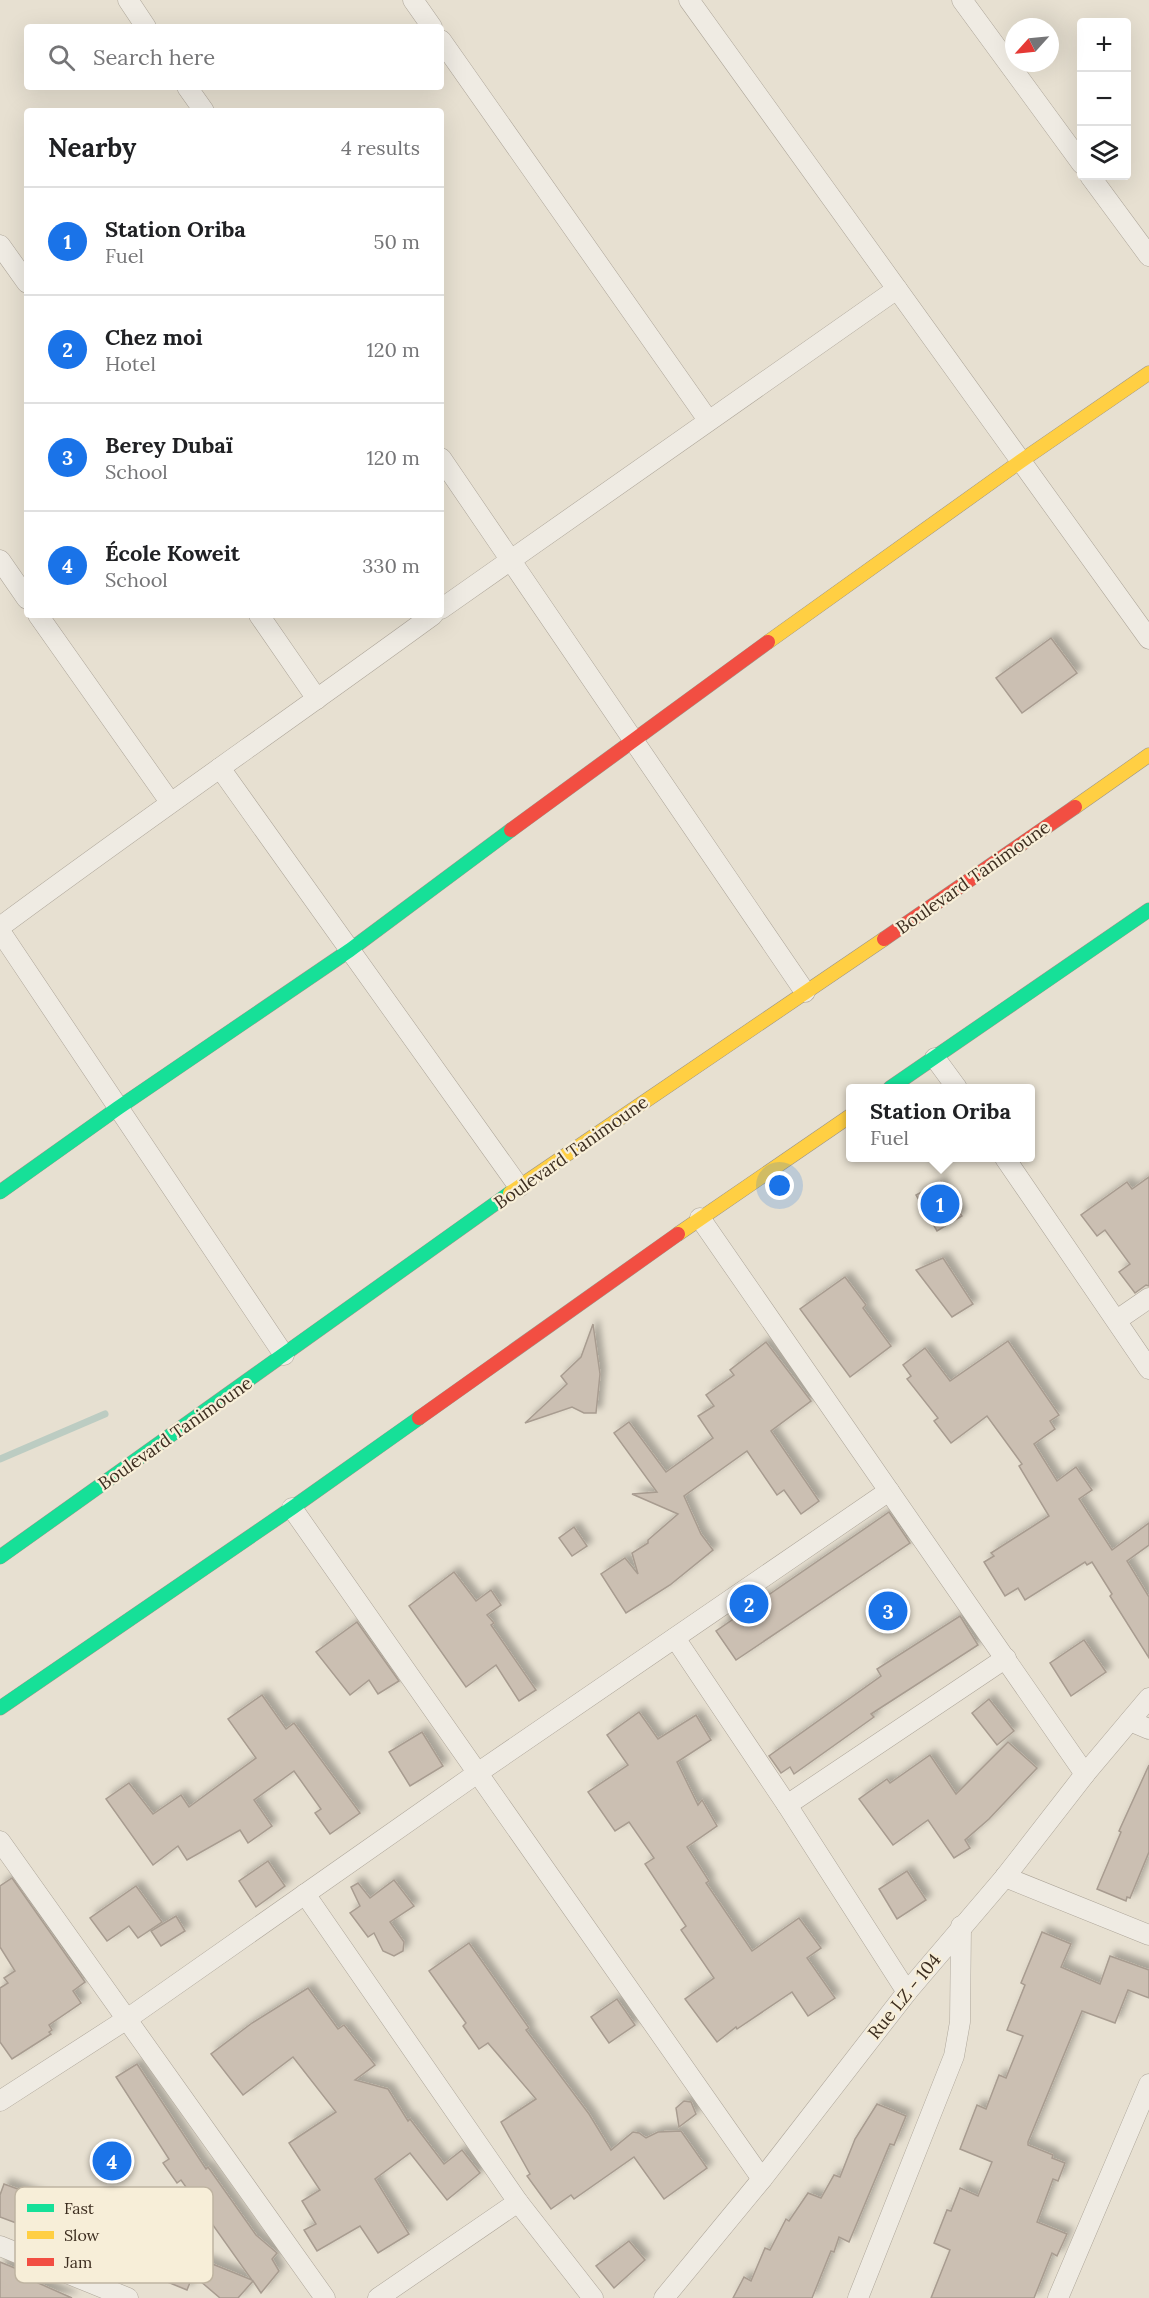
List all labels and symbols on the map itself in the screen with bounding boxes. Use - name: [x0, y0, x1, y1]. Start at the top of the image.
- north arrow: [1005, 18, 1059, 72]
- street label: Boulevard Tanimoune: [892, 815, 1055, 939]
- street label: Boulevard Tanimoune: [490, 1090, 653, 1214]
- your location: [765, 1171, 794, 1200]
- pin: 1: [920, 1182, 960, 1226]
- street label: Boulevard Tanimoune: [94, 1371, 257, 1495]
- pin: 2: [730, 1582, 768, 1626]
- pin: 3: [868, 1588, 908, 1634]
- street label: Rue LZ - 104: [862, 1948, 946, 2044]
- pin: 4: [92, 2138, 132, 2184]
- legend: [15, 2187, 213, 2283]
- text: Fast: [64, 2198, 95, 2218]
- text: Slow: [64, 2225, 100, 2245]
- text: Jam: [63, 2252, 92, 2272]

